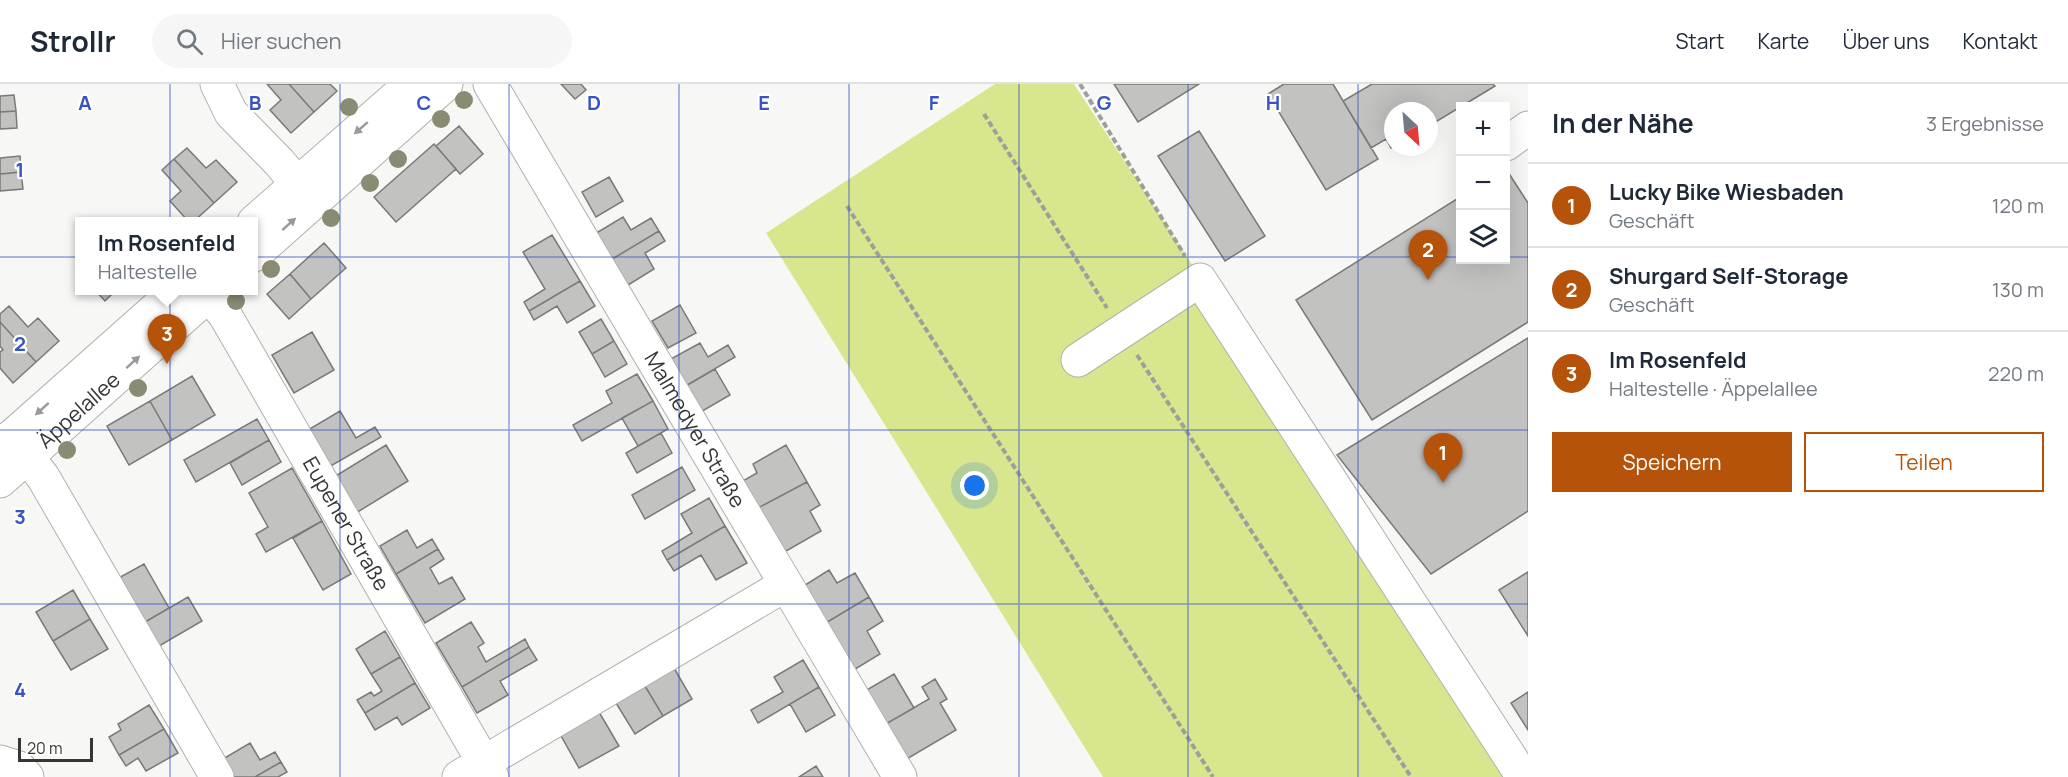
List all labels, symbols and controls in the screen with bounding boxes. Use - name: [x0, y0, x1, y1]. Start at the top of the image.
- search box: [152, 14, 572, 68]
- text: Strollr: [30, 22, 116, 60]
- icon: search: [173, 25, 206, 58]
- text: Hier suchen: [221, 26, 341, 56]
- text: Start: [1675, 27, 1724, 55]
- text: Karte: [1757, 27, 1809, 55]
- text: Über uns: [1842, 27, 1930, 55]
- text: Kontakt: [1963, 27, 2038, 55]
- text: A: [78, 89, 92, 116]
- text: B: [249, 89, 262, 116]
- text: C: [417, 89, 431, 116]
- text: D: [587, 89, 601, 116]
- text: E: [758, 89, 770, 116]
- text: F: [929, 89, 940, 116]
- text: G: [1097, 89, 1112, 116]
- text: H: [1266, 89, 1280, 116]
- north arrow: [1384, 102, 1438, 156]
- map controls: [1456, 102, 1510, 264]
- button: +: [1456, 102, 1510, 156]
- text: In der Nähe: [1552, 105, 1694, 141]
- text: 3 Ergebnisse: [1926, 110, 2044, 137]
- one-way arrow: [354, 121, 369, 134]
- text: 1: [16, 156, 24, 183]
- button: −: [1456, 156, 1510, 210]
- text: Lucky Bike Wiesbaden: [1609, 177, 1844, 207]
- text: 1: [1567, 192, 1576, 219]
- text: 120 m: [1992, 192, 2044, 219]
- text: Geschäft: [1609, 207, 1694, 234]
- button: layers: [1456, 210, 1510, 264]
- popup: [75, 217, 258, 295]
- one-way arrow: [281, 217, 296, 231]
- text: Im Rosenfeld: [98, 228, 235, 258]
- pin: 2: [1408, 230, 1448, 280]
- text: Haltestelle: [98, 258, 197, 285]
- text: Shurgard Self-Storage: [1609, 261, 1848, 291]
- text: 2: [1566, 276, 1577, 303]
- text: 130 m: [1992, 276, 2044, 303]
- text: Geschäft: [1609, 291, 1694, 318]
- pin: 3: [148, 314, 186, 364]
- text: 2: [14, 330, 26, 357]
- text: Im Rosenfeld: [1609, 345, 1747, 375]
- street label: Malmedyer Straße: [639, 346, 753, 513]
- one-way arrow: [126, 355, 141, 369]
- text: 3: [1566, 360, 1577, 387]
- text: 220 m: [1988, 360, 2044, 387]
- street label: Äppelallee: [31, 365, 126, 454]
- text: Haltestelle · Äppelallee: [1609, 375, 1818, 402]
- one-way arrow: [35, 402, 50, 415]
- button: Speichern: [1552, 432, 1792, 492]
- button: Teilen: [1804, 432, 2044, 492]
- pin: 1: [1424, 434, 1462, 483]
- street label: Eupener Straße: [297, 451, 396, 596]
- your location: [960, 471, 989, 500]
- text: 3: [14, 503, 26, 530]
- text: 4: [14, 676, 26, 703]
- scale bar: [18, 735, 93, 762]
- text: 20 m: [27, 737, 63, 759]

